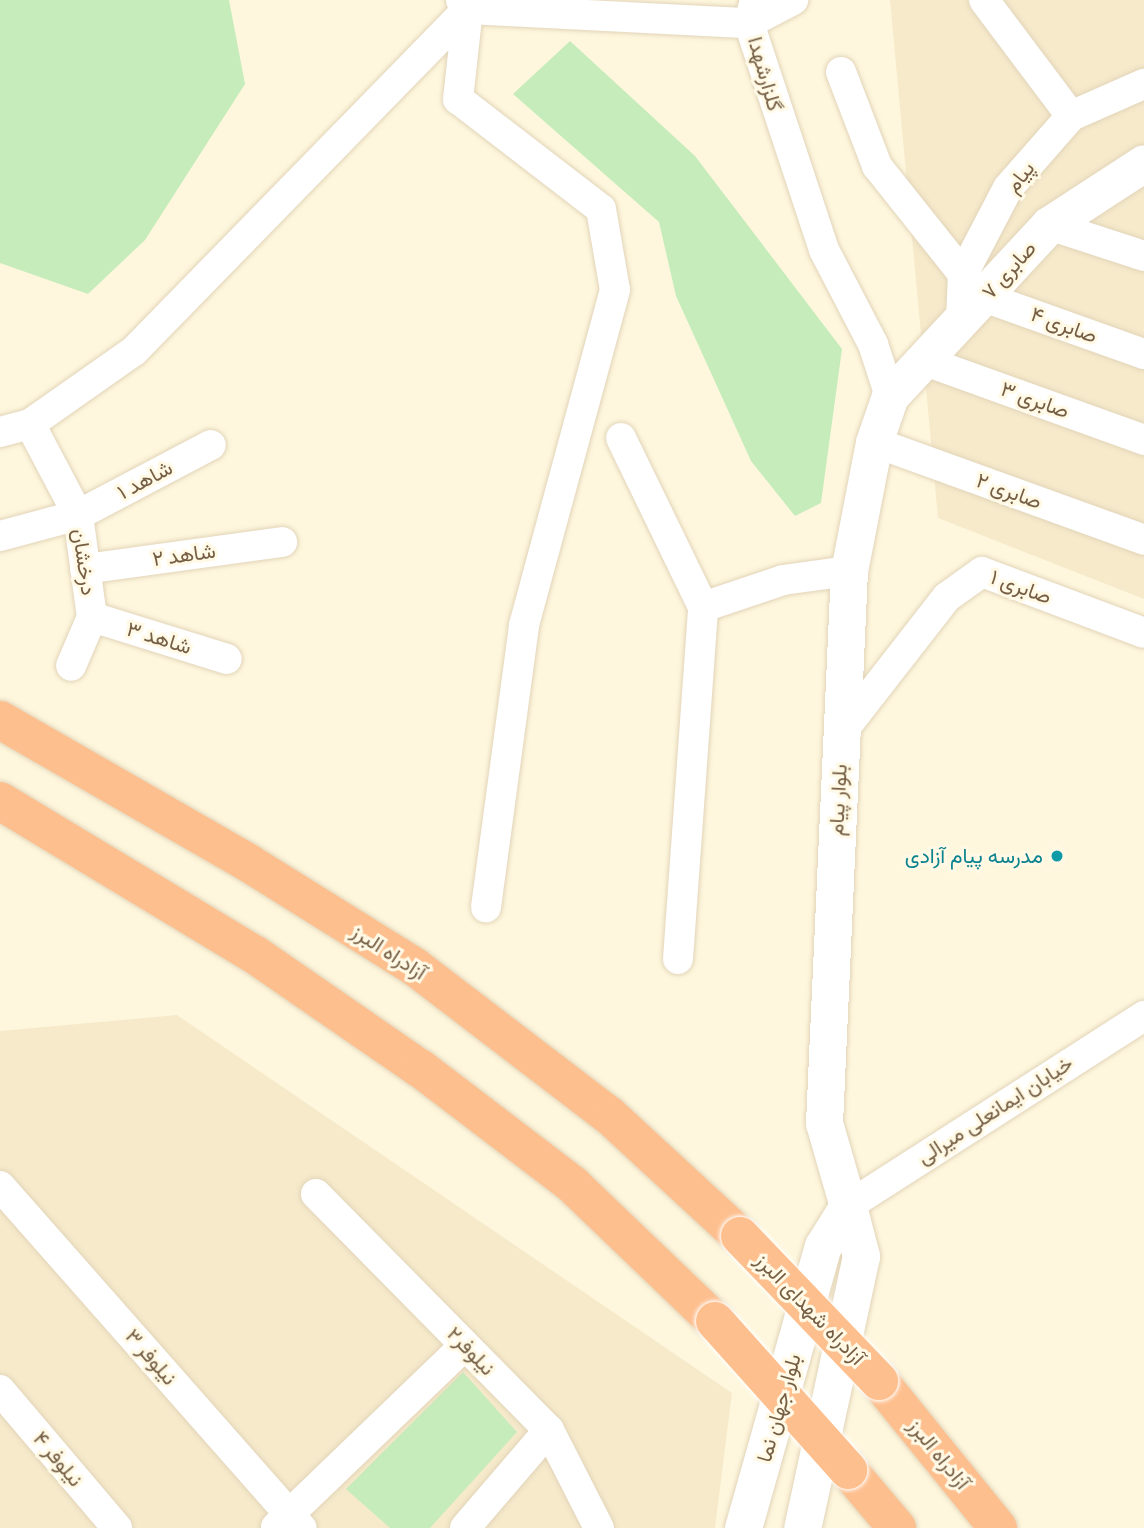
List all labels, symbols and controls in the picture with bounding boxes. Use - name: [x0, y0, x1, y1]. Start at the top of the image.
- street label: گلزارشهدا: [742, 34, 788, 114]
- street label: پیام: [1000, 156, 1040, 198]
- street label: صابری ۷: [976, 236, 1042, 304]
- street label: صابری ۴: [1027, 301, 1101, 349]
- street label: صابری ۳: [997, 376, 1073, 424]
- street label: شاهد ۱: [113, 455, 177, 505]
- street label: صابری ۲: [973, 468, 1045, 514]
- street label: درخشان: [67, 527, 101, 597]
- street label: شاهد ۲: [151, 538, 217, 572]
- street label: صابری ۱: [987, 564, 1055, 610]
- street label: شاهد ۳: [124, 616, 194, 660]
- street label: بلوار پیام: [824, 763, 852, 837]
- place label: مدرسه پیام آزادی: [905, 843, 1043, 869]
- marker: مدرسه پیام آزادی: [1049, 848, 1065, 864]
- street label: آزادراه البرز: [347, 919, 431, 985]
- street label: خیابان ایمانعلی میرالی: [912, 1050, 1078, 1170]
- street label: آزادراه شهدای البرز: [750, 1248, 870, 1370]
- street label: ۲نیلوفر: [442, 1321, 500, 1381]
- street label: نیلوفر ۳: [120, 1324, 182, 1390]
- street label: بلوار جهان نما: [752, 1351, 806, 1465]
- street label: آزادراه البرز: [903, 1413, 975, 1495]
- street label: نیلوفر ۴: [28, 1426, 88, 1492]

